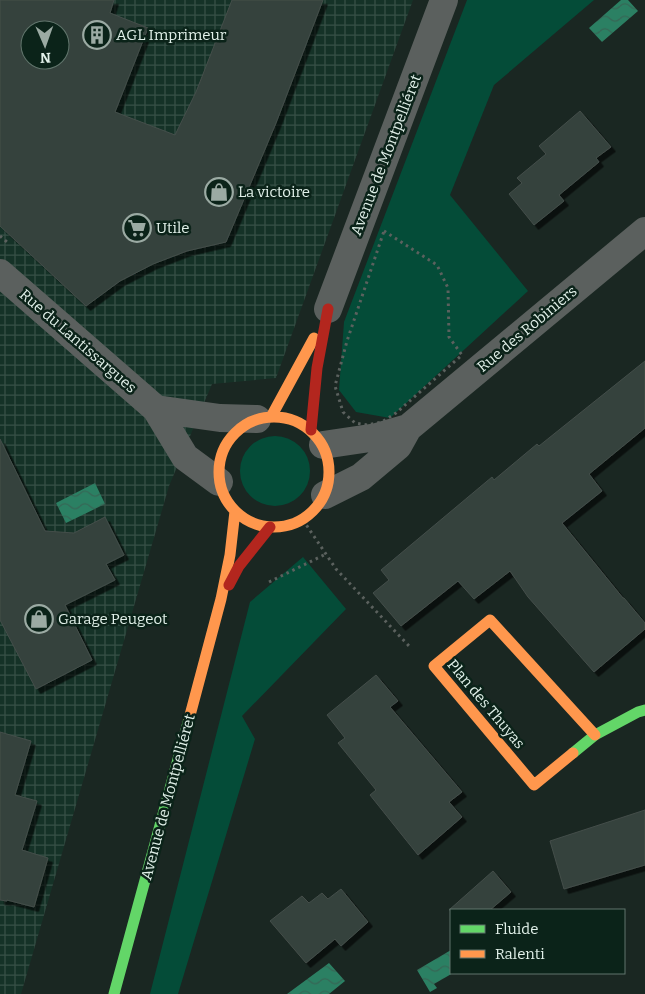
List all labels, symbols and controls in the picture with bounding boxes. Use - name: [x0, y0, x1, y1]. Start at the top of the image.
- north arrow: [20, 20, 70, 70]
- building icon: AGL Imprimeur: [82, 20, 112, 50]
- place label: AGL Imprimeur: [116, 26, 227, 44]
- text: N: [40, 49, 51, 66]
- street label: Avenue de Montpelliéret: [347, 71, 425, 238]
- shop icon: La victoire: [204, 177, 234, 207]
- place label: La victoire: [238, 183, 310, 201]
- supermarket icon: Utile: [122, 213, 152, 243]
- place label: Utile: [156, 219, 190, 237]
- street label: Rue des Robiniers: [474, 282, 580, 376]
- street label: Rue du Lantissargues: [16, 285, 140, 397]
- shop icon: Garage Peugeot: [24, 604, 54, 634]
- place label: Garage Peugeot: [58, 610, 168, 628]
- street label: Plan des Thuyas: [443, 656, 529, 752]
- street label: Avenue de Montpelliéret: [137, 712, 199, 882]
- legend: [450, 909, 625, 974]
- text: Fluide: [495, 920, 538, 938]
- text: Ralenti: [495, 945, 545, 963]

